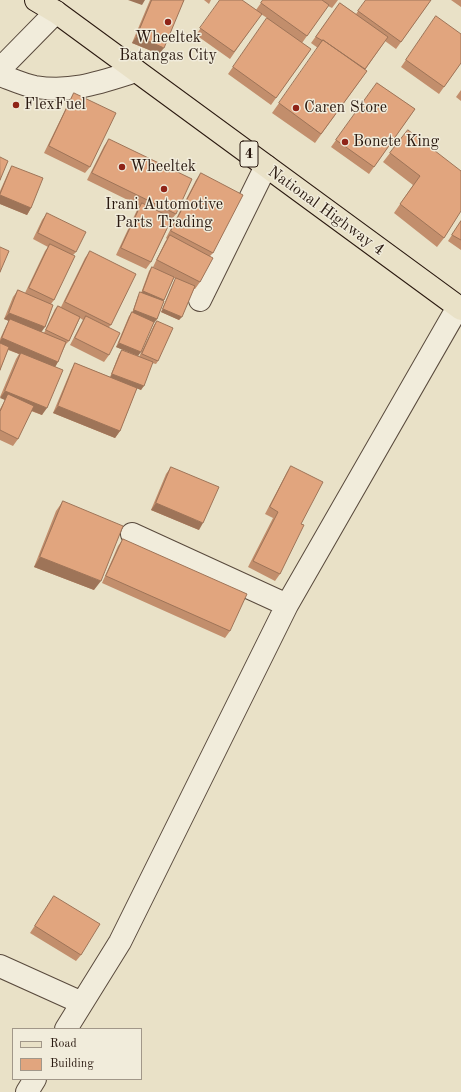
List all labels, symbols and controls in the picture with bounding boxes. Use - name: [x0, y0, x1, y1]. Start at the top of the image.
- marker: Wheeltek Batangas City: [163, 17, 173, 27]
- place label: Wheeltek Batangas City: [119, 28, 217, 66]
- place label: FlexFuel: [24, 95, 86, 115]
- place label: Caren Store: [304, 98, 387, 118]
- marker: FlexFuel: [11, 100, 21, 110]
- marker: Caren Store: [291, 103, 301, 113]
- place label: Bonete King: [353, 132, 439, 152]
- marker: Bonete King: [340, 137, 350, 147]
- road number: 4: [240, 141, 258, 167]
- place label: Wheeltek: [130, 157, 196, 177]
- marker: Wheeltek: [117, 162, 127, 172]
- street label: National Highway 4: [264, 162, 388, 260]
- marker: Irani Automotive Parts Trading: [159, 184, 169, 194]
- place label: Irani Automotive Parts Trading: [105, 195, 223, 233]
- legend: [12, 1028, 142, 1080]
- text: Road: [50, 1038, 77, 1050]
- text: Building: [50, 1058, 94, 1070]

